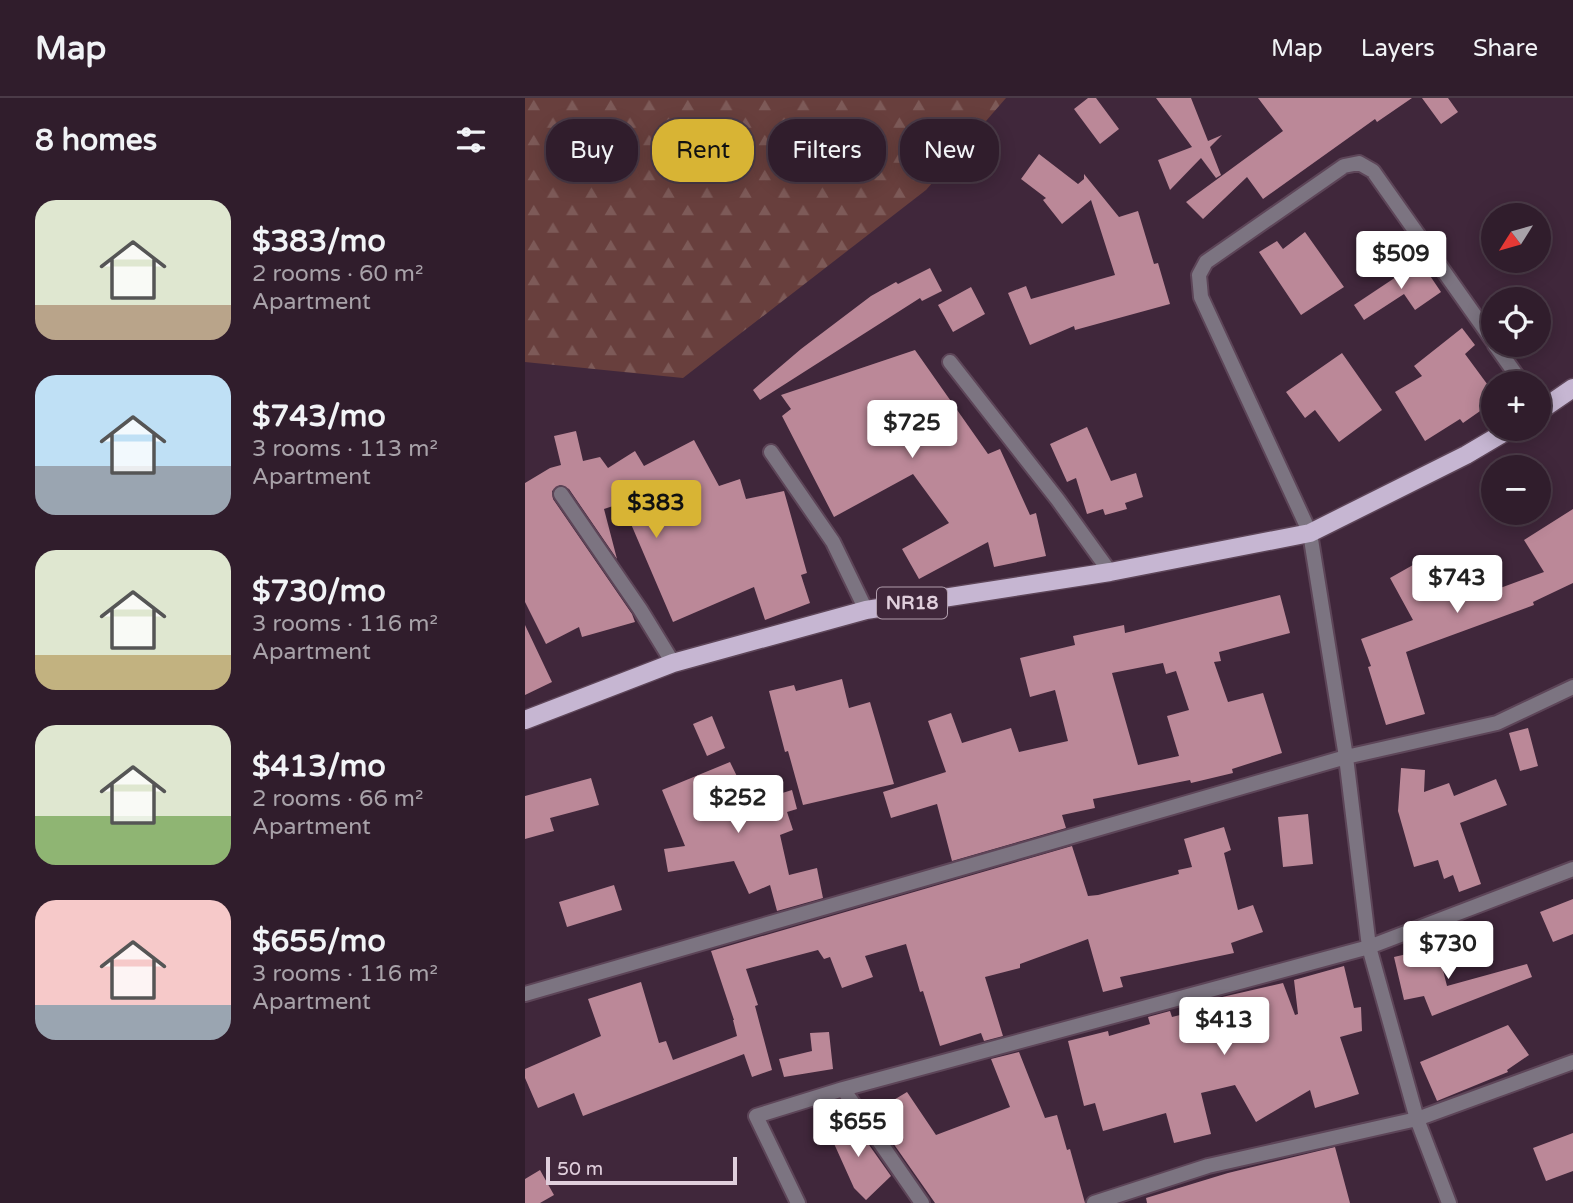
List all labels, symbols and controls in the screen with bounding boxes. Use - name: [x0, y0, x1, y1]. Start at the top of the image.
- text: Map: [35, 29, 106, 68]
- text: Map: [1271, 34, 1323, 63]
- text: Layers: [1361, 34, 1435, 63]
- text: Share: [1473, 34, 1538, 63]
- chip: Buy: [546, 119, 638, 182]
- chip: Rent: [652, 119, 754, 182]
- chip: Filters: [768, 119, 886, 182]
- chip: New: [900, 119, 999, 182]
- icon: filters: [452, 121, 490, 159]
- text: 8 homes: [35, 122, 157, 159]
- north arrow: [1481, 203, 1551, 273]
- map controls: [1481, 203, 1551, 525]
- text: $383/mo: [252, 223, 386, 260]
- icon: home: [91, 228, 175, 312]
- pin: $509: [1360, 232, 1442, 291]
- text: $509: [1372, 240, 1430, 268]
- text: 2 rooms · 60 m²: [252, 260, 423, 288]
- button: locate: [1481, 287, 1551, 357]
- text: Apartment: [252, 288, 371, 316]
- button: +: [1481, 371, 1551, 441]
- text: $743/mo: [252, 398, 386, 435]
- pin: $725: [871, 400, 953, 460]
- icon: home: [91, 403, 175, 487]
- text: $725: [883, 409, 941, 437]
- text: 3 rooms · 113 m²: [252, 435, 438, 463]
- button: −: [1481, 455, 1551, 525]
- text: Apartment: [252, 463, 371, 491]
- pin: $383: [615, 480, 697, 540]
- text: $383: [627, 489, 685, 517]
- pin: $743: [1416, 556, 1498, 615]
- text: $743: [1428, 564, 1486, 592]
- text: $730/mo: [252, 573, 386, 610]
- icon: home: [91, 578, 175, 662]
- road number: NR18: [877, 588, 947, 618]
- text: 3 rooms · 116 m²: [252, 610, 438, 638]
- text: Apartment: [252, 638, 371, 666]
- text: $413/mo: [252, 748, 386, 785]
- icon: home: [91, 753, 175, 837]
- pin: $252: [697, 776, 779, 835]
- text: $252: [709, 784, 767, 812]
- text: 2 rooms · 66 m²: [252, 785, 423, 813]
- text: Apartment: [252, 813, 371, 841]
- pin: $730: [1407, 922, 1489, 981]
- text: $655/mo: [252, 923, 386, 960]
- icon: home: [91, 928, 175, 1012]
- text: $730: [1419, 930, 1477, 958]
- text: 3 rooms · 116 m²: [252, 960, 438, 988]
- text: Apartment: [252, 988, 371, 1016]
- pin: $413: [1183, 998, 1265, 1057]
- text: $413: [1195, 1006, 1253, 1034]
- pin: $655: [817, 1100, 899, 1159]
- text: $655: [829, 1108, 887, 1136]
- scale bar: [546, 1154, 737, 1186]
- text: 50 m: [557, 1158, 603, 1180]

